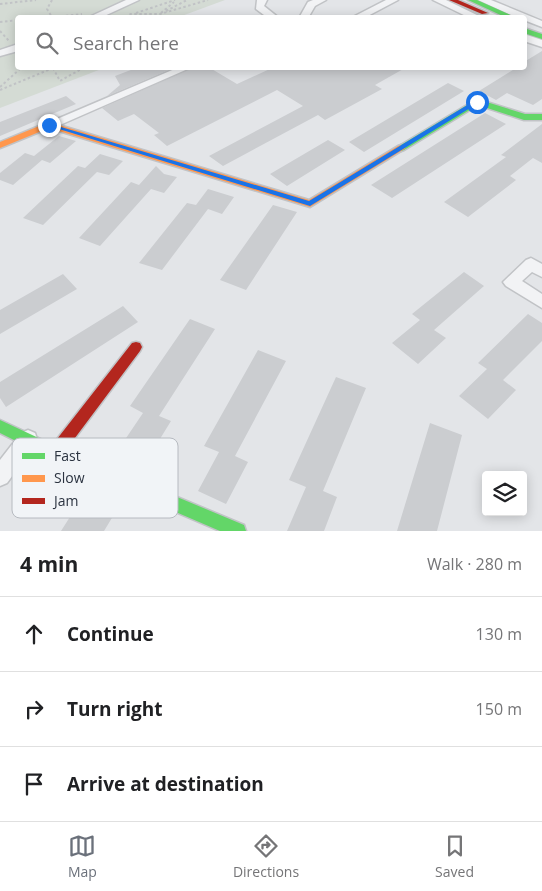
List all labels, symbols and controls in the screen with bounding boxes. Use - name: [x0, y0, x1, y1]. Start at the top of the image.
- search box: [15, 15, 527, 70]
- icon: search: [33, 29, 61, 57]
- text: Search here: [73, 30, 179, 56]
- route start: [466, 91, 489, 114]
- route end: [38, 114, 61, 137]
- legend: [12, 438, 178, 518]
- text: Fast: [54, 446, 81, 465]
- text: Slow: [54, 468, 85, 487]
- map controls: [482, 471, 527, 516]
- button: layers: [482, 471, 527, 516]
- text: Jam: [52, 491, 79, 510]
- text: 4 min: [20, 550, 78, 578]
- text: Walk · 280 m: [427, 553, 522, 575]
- icon: ahead: [20, 620, 48, 648]
- text: Continue: [67, 621, 154, 647]
- text: 130 m: [476, 623, 522, 645]
- icon: right: [20, 695, 48, 723]
- text: Turn right: [67, 696, 162, 722]
- text: 150 m: [476, 698, 522, 720]
- icon: arrive: [20, 770, 48, 798]
- text: Arrive at destination: [67, 771, 264, 797]
- tab: Map: [68, 832, 97, 881]
- tab: Directions: [233, 832, 299, 881]
- tab: Saved: [435, 832, 474, 881]

